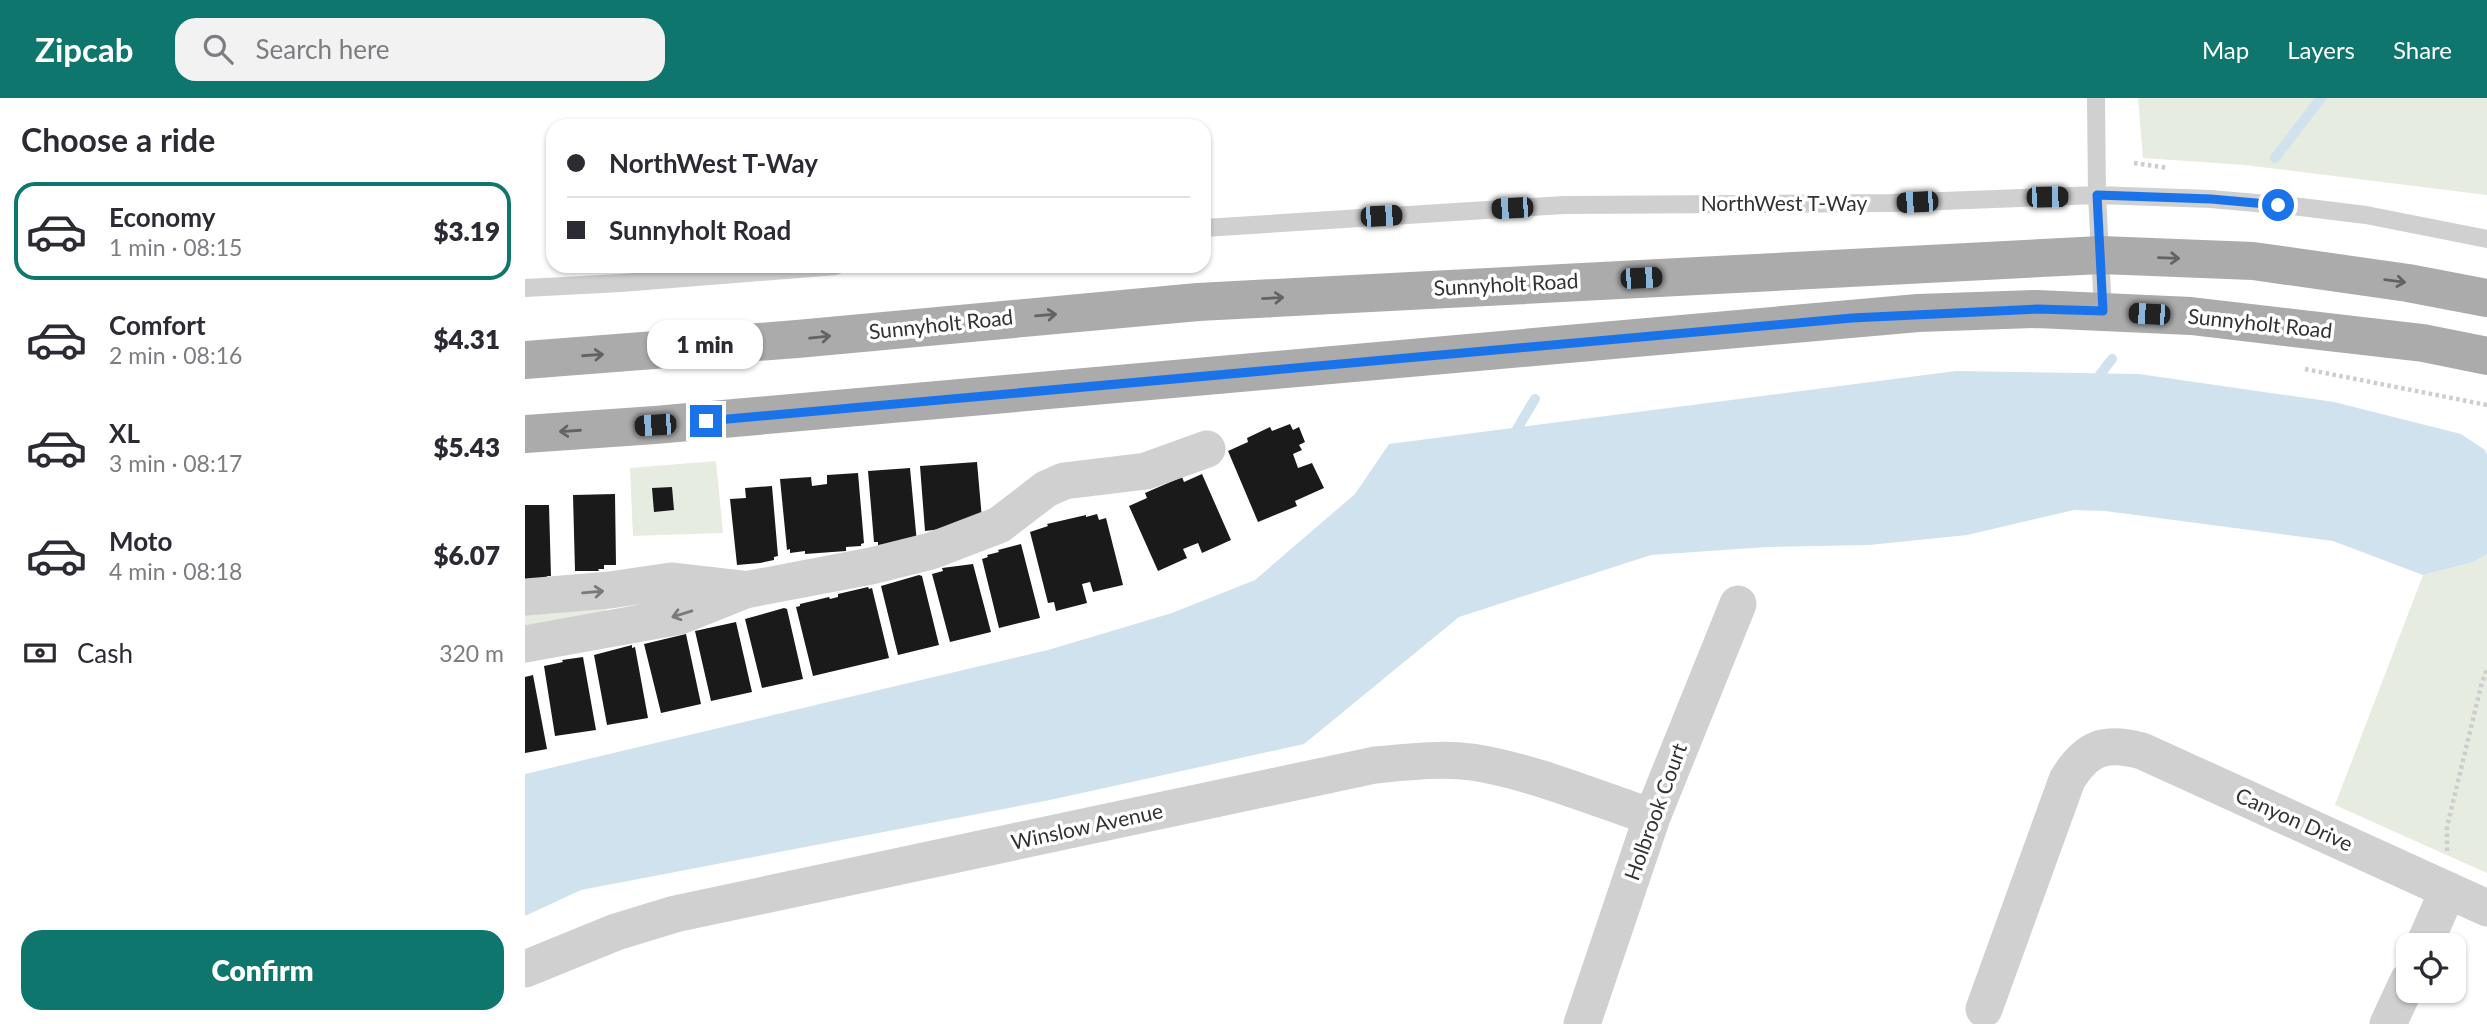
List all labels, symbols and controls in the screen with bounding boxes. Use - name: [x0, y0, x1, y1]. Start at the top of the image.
- search box: [175, 18, 665, 81]
- text: Zipcab: [35, 29, 133, 69]
- icon: search: [199, 30, 237, 68]
- text: Search here: [255, 33, 390, 65]
- text: Map: [2202, 35, 2249, 64]
- text: Layers: [2287, 35, 2355, 64]
- text: Share: [2393, 35, 2452, 64]
- text: Choose a ride: [21, 120, 215, 159]
- text: NorthWest T-Way: [609, 147, 818, 179]
- car: [2026, 186, 2069, 208]
- route start: [2262, 189, 2294, 221]
- street label: NorthWest T-Way: [1701, 190, 1868, 215]
- car: [1896, 190, 1939, 214]
- car: [1491, 196, 1534, 220]
- icon: car: [25, 200, 88, 263]
- text: Economy: [109, 201, 215, 233]
- car: [1360, 204, 1403, 228]
- text: Sunnyholt Road: [609, 214, 791, 246]
- text: $3.19: [433, 215, 500, 247]
- text: 1 min · 08:15: [109, 233, 242, 261]
- one-way arrow: [2157, 251, 2180, 264]
- car: [1620, 266, 1663, 290]
- street label: Sunnyholt Road: [1433, 267, 1579, 300]
- one-way arrow: [2383, 275, 2406, 288]
- one-way arrow: [1261, 291, 1284, 304]
- car: [2128, 302, 2171, 326]
- street label: Sunnyholt Road: [2187, 303, 2334, 343]
- street label: Sunnyholt Road: [867, 304, 1014, 344]
- icon: car: [25, 308, 88, 371]
- one-way arrow: [1034, 308, 1057, 321]
- text: Comfort: [109, 309, 206, 341]
- callout: 1 min: [648, 320, 764, 368]
- text: $4.31: [433, 323, 500, 355]
- text: 1 min: [676, 330, 734, 358]
- one-way arrow: [808, 330, 831, 343]
- text: 2 min · 08:16: [109, 341, 242, 369]
- one-way arrow: [581, 349, 604, 362]
- route end: [690, 405, 722, 437]
- car: [634, 413, 677, 437]
- icon: car: [25, 416, 88, 479]
- text: XL: [109, 417, 140, 449]
- one-way arrow: [559, 425, 582, 438]
- text: $5.43: [433, 431, 500, 463]
- text: 3 min · 08:17: [109, 449, 242, 477]
- icon: car: [25, 524, 88, 587]
- text: Moto: [109, 525, 172, 557]
- text: $6.07: [433, 539, 500, 571]
- text: 4 min · 08:18: [109, 557, 242, 585]
- one-way arrow: [581, 585, 604, 598]
- one-way arrow: [671, 609, 693, 622]
- icon: cash: [21, 634, 59, 672]
- text: Cash: [77, 637, 133, 669]
- text: 320 m: [439, 639, 504, 667]
- street label: Holbrook Court: [1618, 739, 1691, 883]
- street label: Canyon Drive: [2232, 782, 2357, 856]
- street label: Winslow Avenue: [1009, 797, 1165, 854]
- button: Confirm: [21, 930, 504, 1010]
- map controls: [2396, 933, 2466, 1003]
- button: locate: [2396, 933, 2466, 1003]

